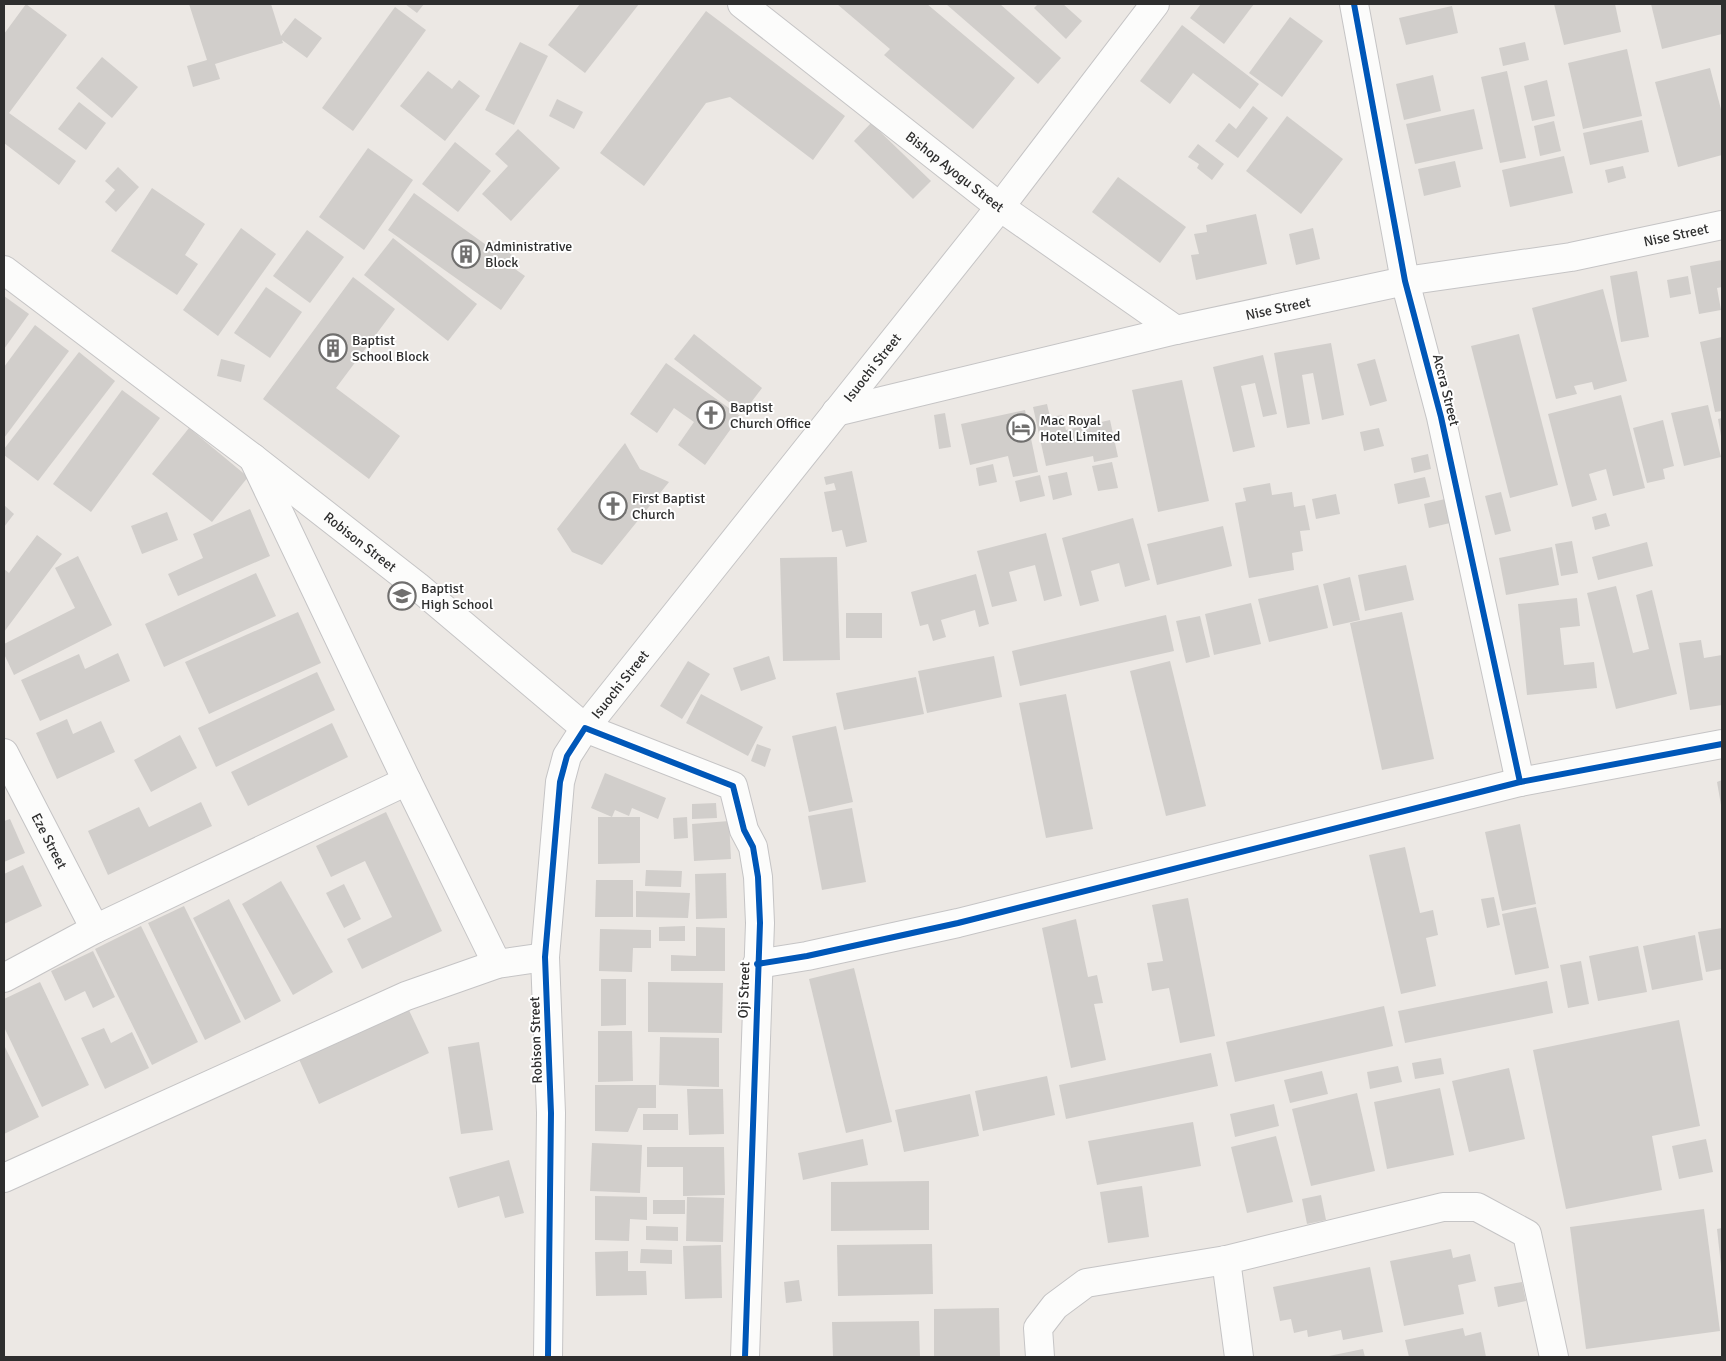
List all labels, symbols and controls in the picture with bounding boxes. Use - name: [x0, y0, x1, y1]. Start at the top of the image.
- street label: Bishop Ayogu Street: [902, 128, 1007, 216]
- street label: Nise Street: [1642, 220, 1710, 250]
- place label: Administrative Block: [485, 238, 572, 271]
- building icon: Administrative Block: [451, 239, 481, 269]
- street label: Nise Street: [1244, 293, 1312, 323]
- street label: Isuochi Street: [840, 330, 905, 405]
- place label: Baptist School Block: [352, 332, 429, 365]
- building icon: Baptist School Block: [318, 333, 348, 363]
- street label: Accra Street: [1429, 352, 1463, 428]
- place label: Baptist Church Office: [730, 399, 811, 432]
- church icon: Baptist Church Office: [696, 400, 726, 430]
- place label: Mac Royal Hotel Limited: [1040, 412, 1121, 445]
- hotel icon: Mac Royal Hotel Limited: [1006, 413, 1036, 443]
- place label: First Baptist Church: [632, 490, 705, 523]
- church icon: First Baptist Church: [598, 491, 628, 521]
- street label: Robison Street: [321, 508, 400, 575]
- place label: Baptist High School: [421, 580, 493, 613]
- school or university icon: Baptist High School: [387, 581, 417, 611]
- street label: Isuochi Street: [587, 646, 652, 722]
- street label: Eze Street: [28, 810, 71, 872]
- street label: Oji Street: [735, 961, 753, 1019]
- street label: Robison Street: [526, 996, 546, 1084]

